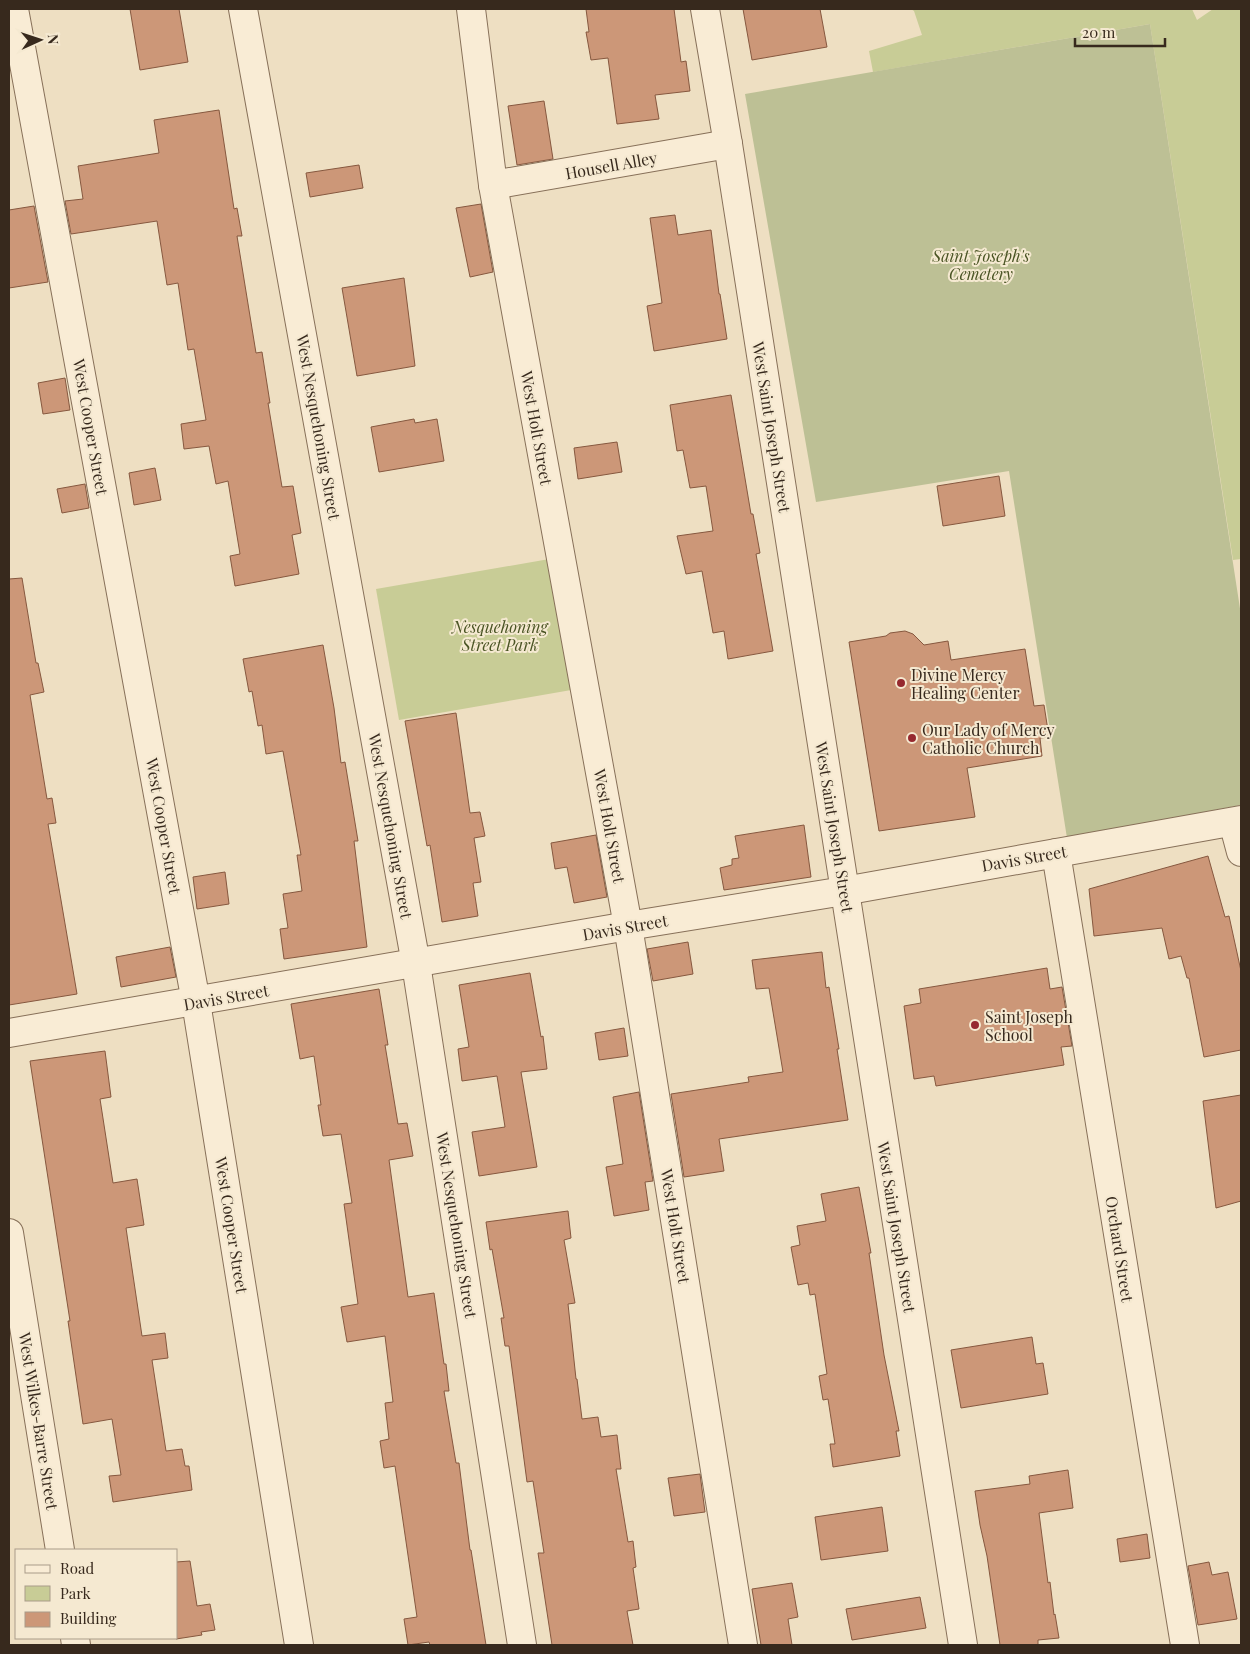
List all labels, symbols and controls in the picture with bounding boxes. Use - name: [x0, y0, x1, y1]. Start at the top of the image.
- north arrow: [15, 15, 65, 65]
- scale bar: [1075, 15, 1165, 47]
- text: 20 m: [1082, 22, 1116, 42]
- text: N: [44, 34, 63, 45]
- street label: Housell Alley: [563, 147, 659, 183]
- park label: Saint Joseph's Cemetery: [931, 245, 1030, 284]
- street label: West Nesquehoning Street: [292, 332, 346, 522]
- street label: West Saint Joseph Street: [748, 339, 796, 514]
- street label: West Cooper Street: [69, 356, 113, 497]
- street label: West Holt Street: [516, 368, 557, 487]
- park label: Nesquehoning Street Park: [450, 616, 549, 655]
- place label: Divine Mercy Healing Center: [911, 664, 1020, 703]
- marker: Divine Mercy Healing Center: [895, 677, 907, 689]
- place label: Our Lady of Mercy Catholic Church: [922, 719, 1055, 758]
- street label: West Nesquehoning Street: [364, 731, 418, 921]
- marker: Our Lady of Mercy Catholic Church: [906, 732, 918, 744]
- street label: West Saint Joseph Street: [811, 739, 859, 914]
- street label: West Cooper Street: [142, 755, 186, 896]
- street label: West Holt Street: [589, 766, 630, 885]
- street label: Davis Street: [980, 840, 1068, 876]
- street label: Davis Street: [581, 909, 669, 945]
- street label: Davis Street: [182, 979, 270, 1015]
- place label: Saint Joseph School: [985, 1006, 1073, 1045]
- marker: Saint Joseph School: [969, 1019, 981, 1031]
- street label: West Nesquehoning Street: [432, 1130, 482, 1320]
- street label: West Saint Joseph Street: [873, 1139, 921, 1314]
- street label: West Cooper Street: [211, 1154, 253, 1295]
- street label: West Holt Street: [656, 1166, 695, 1285]
- street label: Orchard Street: [1101, 1195, 1139, 1304]
- street label: West Wilkes-Barre Street: [14, 1330, 63, 1512]
- legend: [15, 1549, 178, 1639]
- text: Road: [60, 1558, 94, 1578]
- text: Park: [60, 1583, 92, 1603]
- text: Building: [60, 1608, 117, 1628]

